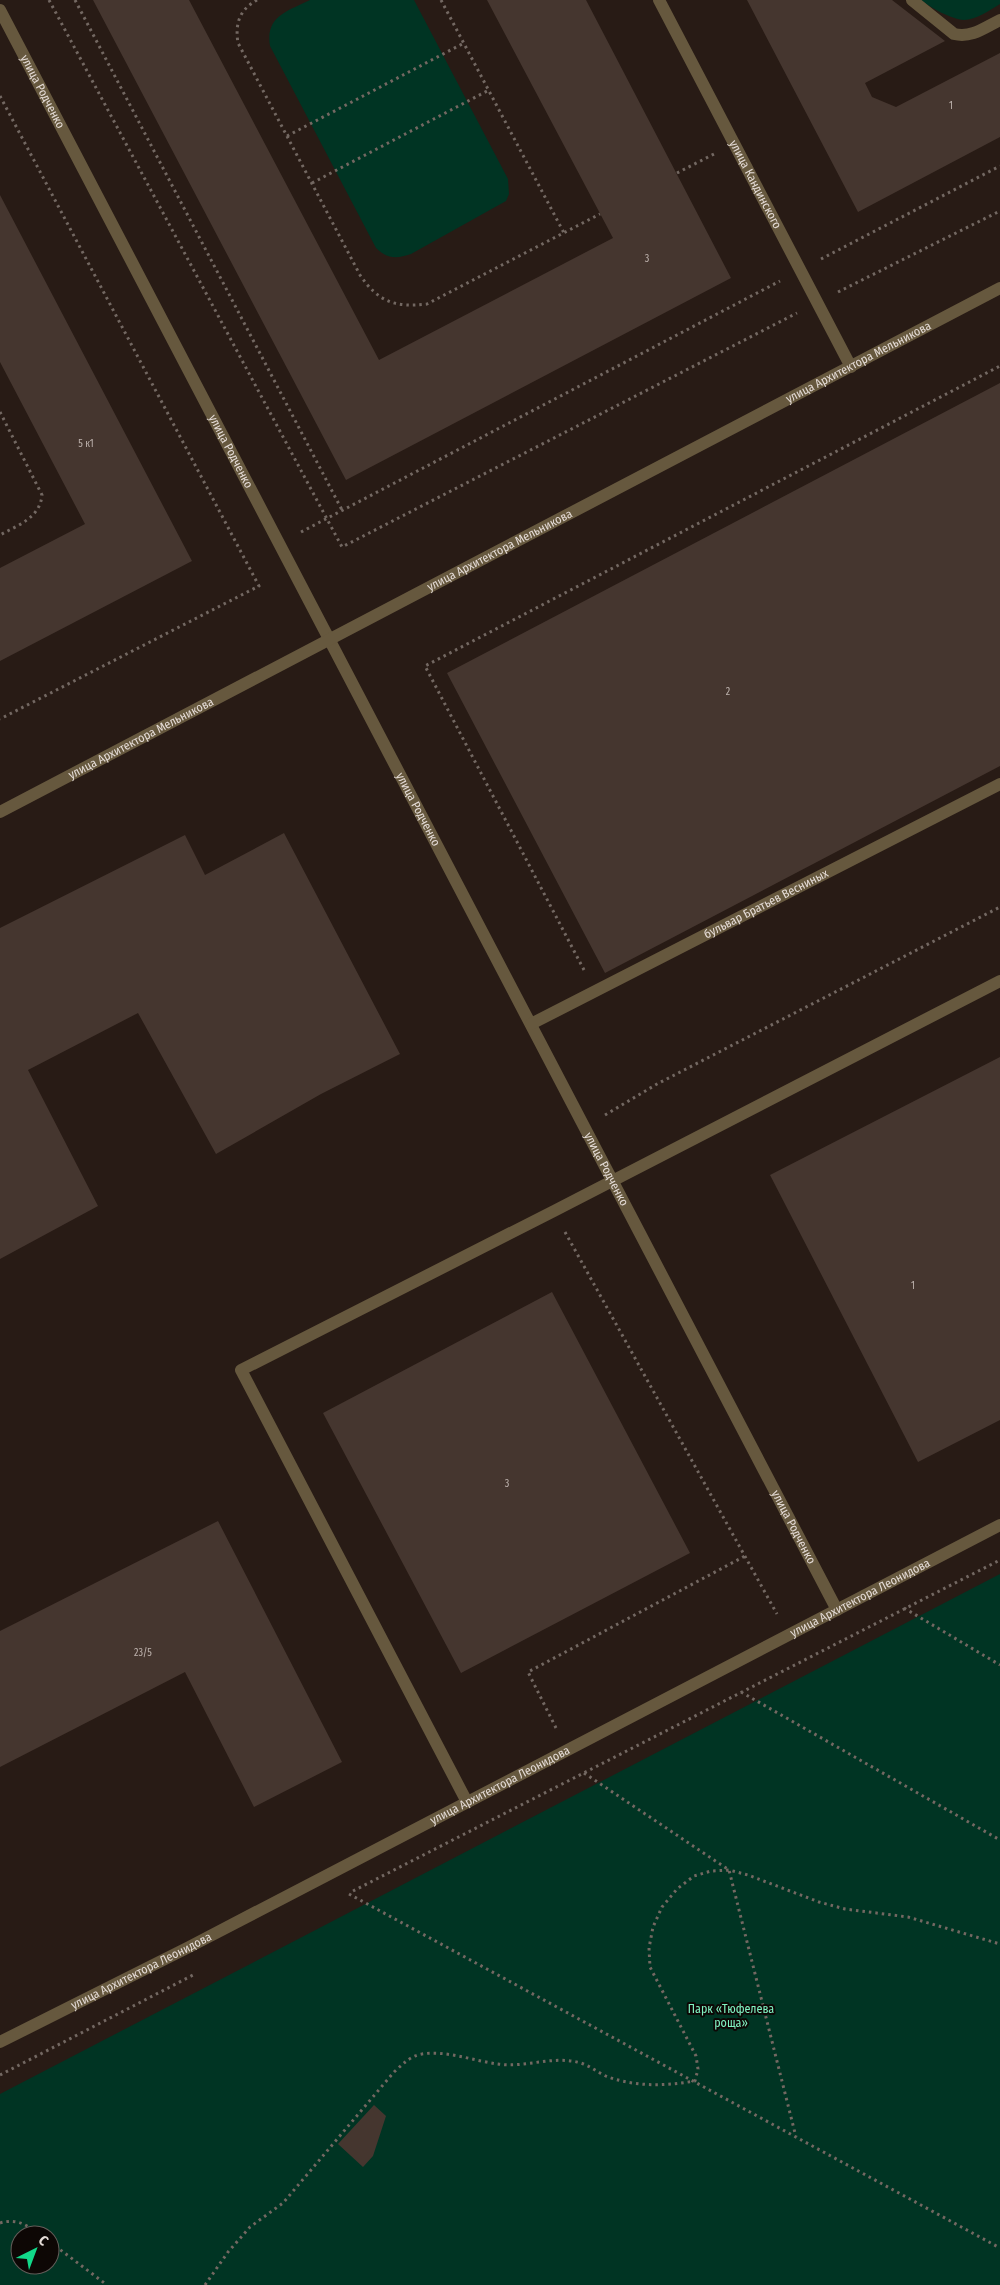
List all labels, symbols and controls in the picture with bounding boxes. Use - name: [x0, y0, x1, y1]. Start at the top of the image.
- street label: улица Родченко: [18, 52, 68, 131]
- house number: 1: [949, 100, 953, 112]
- street label: улица Кандинского: [726, 138, 784, 231]
- house number: 3: [645, 253, 650, 265]
- street label: улица Архитектора Мельникова: [783, 318, 933, 406]
- street label: улица Родченко: [206, 412, 256, 490]
- house number: 5 к1: [78, 438, 94, 450]
- street label: улица Архитектора Мельникова: [425, 506, 575, 594]
- house number: 2: [726, 686, 731, 698]
- street label: улица Архитектора Мельникова: [66, 694, 216, 782]
- street label: улица Родченко: [393, 770, 443, 848]
- street label: бульвар Братьев Весниных: [701, 866, 831, 941]
- street label: улица Родченко: [581, 1130, 631, 1208]
- house number: 1: [911, 1280, 915, 1292]
- house number: 3: [505, 1478, 510, 1490]
- street label: улица Родченко: [769, 1488, 819, 1566]
- street label: улица Архитектора Леонидова: [788, 1556, 932, 1640]
- house number: 23/5: [134, 1647, 152, 1659]
- street label: улица Архитектора Леонидова: [428, 1743, 572, 1827]
- street label: улица Архитектора Леонидова: [69, 1930, 214, 2012]
- park label: Парк «Тюфелева роща»: [688, 2002, 774, 2030]
- north arrow: [10, 2225, 60, 2275]
- text: С: [35, 2232, 52, 2250]

